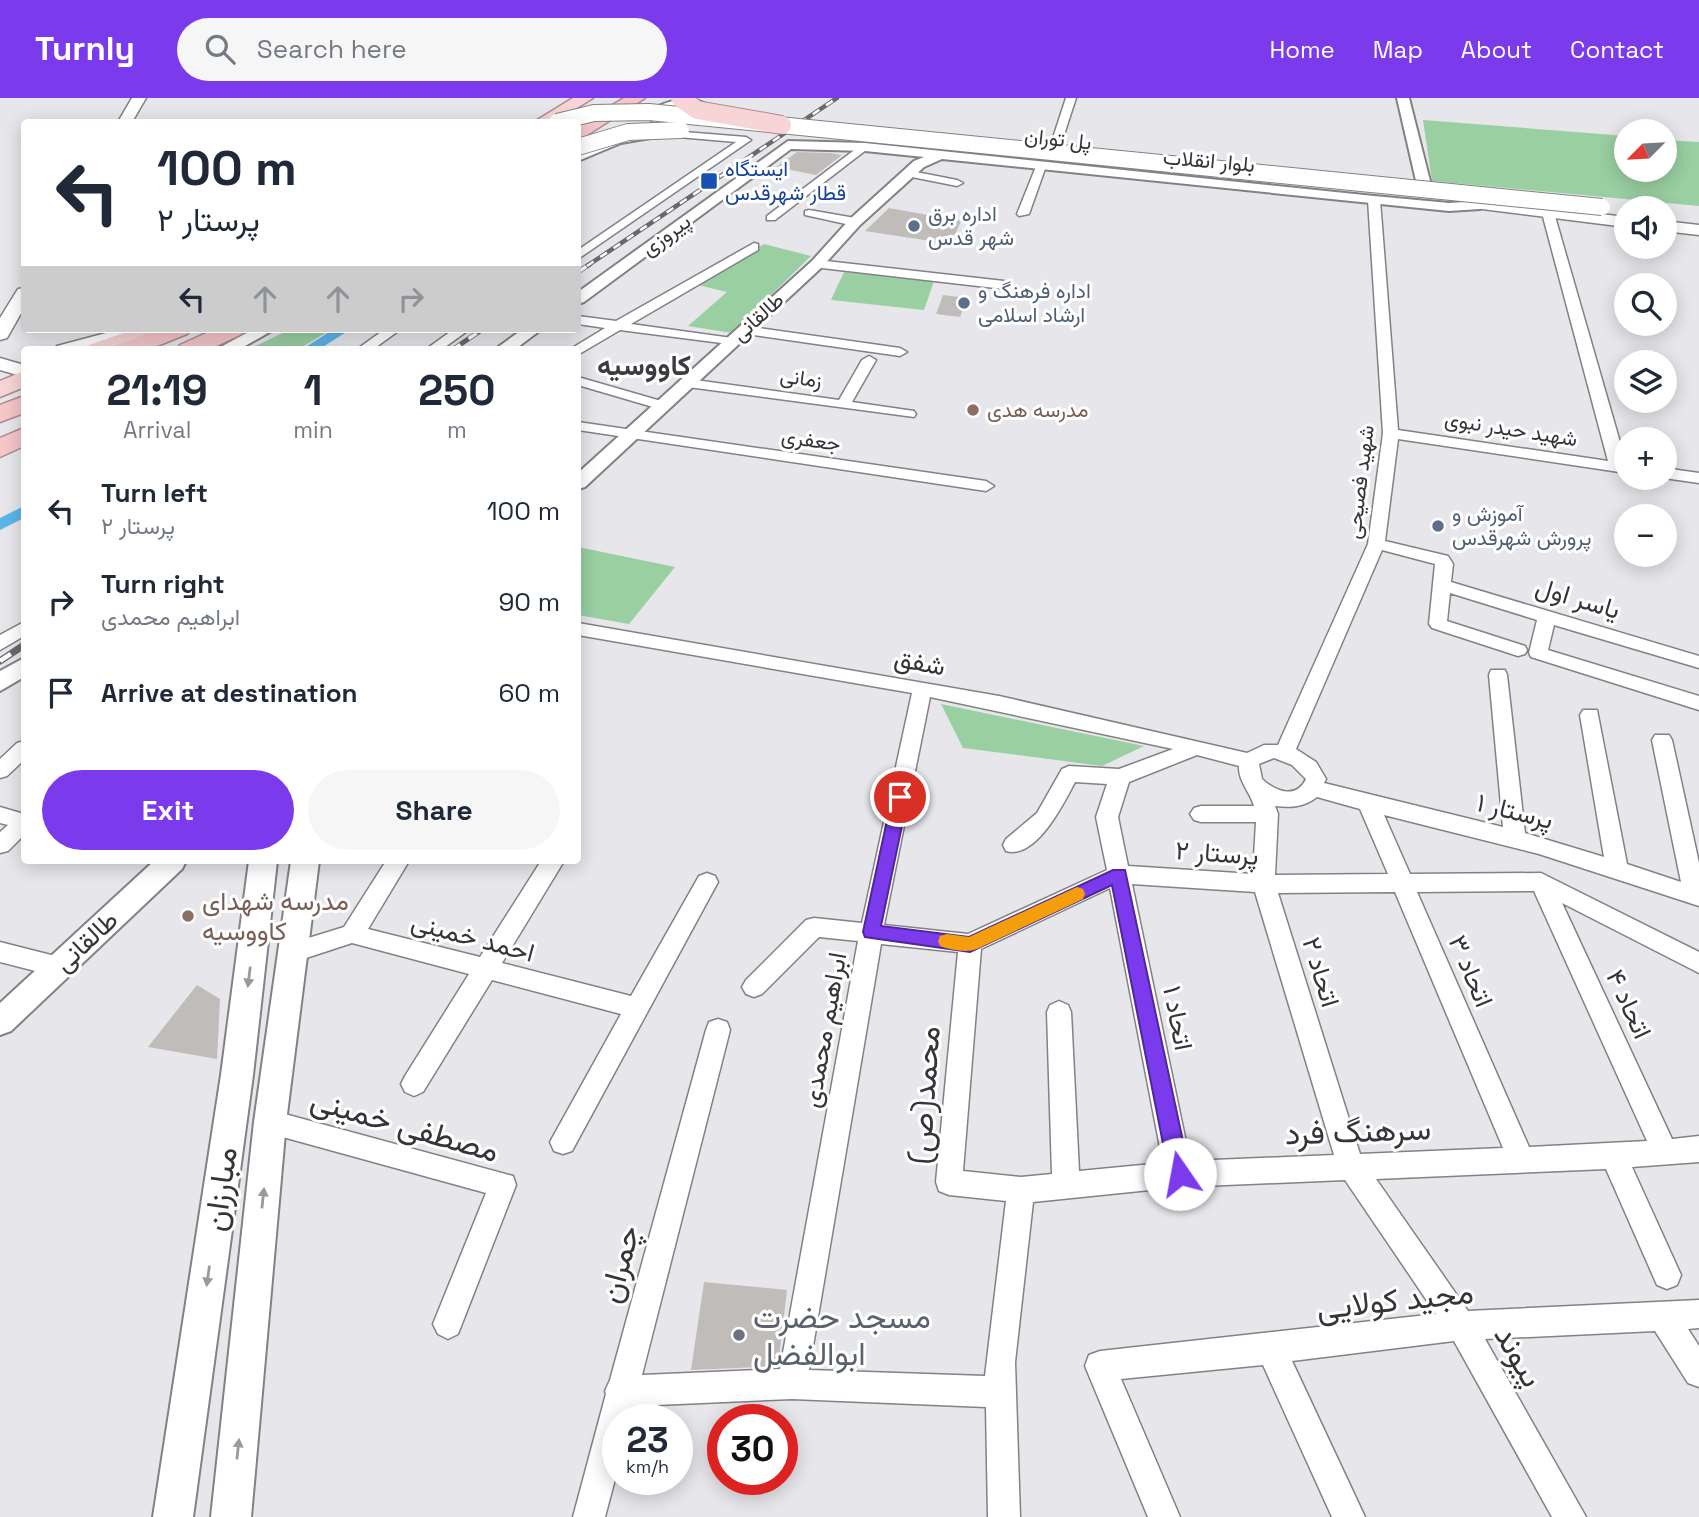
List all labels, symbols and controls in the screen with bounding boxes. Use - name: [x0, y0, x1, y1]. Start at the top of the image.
- search box: [177, 18, 667, 81]
- text: Turnly: [35, 28, 135, 70]
- icon: search: [201, 30, 239, 68]
- text: Search here: [257, 32, 407, 66]
- text: Home: [1269, 34, 1335, 65]
- text: Map: [1373, 34, 1423, 65]
- text: About: [1461, 34, 1532, 65]
- text: Contact: [1570, 34, 1664, 65]
- north arrow: [1614, 119, 1676, 182]
- map controls: [1614, 119, 1677, 567]
- street label: پل توران: [1023, 122, 1093, 156]
- text: 100 m: [157, 137, 297, 199]
- street label: بلوار انقلاب: [1162, 143, 1256, 178]
- icon: left: [42, 147, 133, 238]
- place label: ایستگاه قطار شهرقدس: [725, 155, 846, 206]
- marker: ایستگاه قطار شهرقدس: [699, 171, 719, 191]
- button: sound: [1614, 196, 1677, 259]
- text: پرستار ۲: [157, 200, 260, 240]
- place label: اداره برق شهر قدس: [928, 200, 1014, 251]
- street label: پیروزی: [636, 208, 696, 262]
- marker: اداره برق شهر قدس: [906, 218, 922, 234]
- button: search: [1614, 273, 1677, 336]
- place label: اداره فرهنگ و ارشاد اسلامی: [978, 277, 1091, 328]
- icon: left: [173, 280, 211, 318]
- icon: ahead: [246, 280, 284, 318]
- icon: ahead: [319, 280, 357, 318]
- icon: right: [392, 280, 430, 318]
- street label: طالقانی: [726, 286, 789, 347]
- marker: اداره فرهنگ و ارشاد اسلامی: [956, 295, 972, 311]
- district label: کاووسیه: [597, 347, 691, 383]
- button: layers: [1614, 350, 1677, 413]
- street label: زمانی: [778, 361, 824, 394]
- text: 21:19: [106, 364, 208, 417]
- text: 1: [304, 364, 322, 417]
- text: 250: [418, 364, 496, 417]
- place label: مدرسه هدی: [987, 396, 1088, 423]
- marker: مدرسه هدی: [965, 402, 981, 418]
- street label: شهید حیدر نبوی: [1443, 405, 1579, 452]
- text: Arrival: [123, 415, 191, 445]
- text: min: [293, 415, 333, 445]
- text: m: [447, 415, 467, 445]
- street label: جعفری: [780, 422, 842, 457]
- street label: شهید فصیحی: [1339, 424, 1380, 540]
- button: +: [1614, 427, 1677, 490]
- text: Turn left: [101, 476, 208, 510]
- icon: left: [42, 492, 80, 530]
- text: 100 m: [487, 494, 560, 528]
- place label: آموزش و پرورش شهرقدس: [1452, 500, 1591, 552]
- button: −: [1614, 504, 1677, 567]
- text: پرستار ۲: [101, 511, 175, 541]
- marker: آموزش و پرورش شهرقدس: [1430, 518, 1446, 534]
- text: Turn right: [101, 567, 225, 601]
- street label: یاسر اول: [1532, 569, 1624, 627]
- icon: right: [42, 583, 80, 621]
- text: 90 m: [498, 585, 560, 619]
- text: ابراهیم محمدی: [101, 602, 240, 632]
- street label: شفق: [892, 640, 948, 684]
- icon: arrive: [42, 674, 80, 712]
- text: Arrive at destination: [101, 676, 358, 710]
- text: 60 m: [498, 676, 560, 710]
- pin: [870, 767, 930, 827]
- button: Exit: [42, 770, 294, 850]
- button: Share: [308, 770, 560, 850]
- icon: arrive: [881, 778, 919, 816]
- street label: پرستار ۱: [1473, 785, 1557, 838]
- street label: پرستار ۲: [1174, 833, 1260, 874]
- place label: مدرسه شهدای کاووسیه: [202, 884, 349, 948]
- street label: طالقانی: [47, 903, 125, 979]
- street label: احمد خمینی: [408, 904, 538, 970]
- marker: مدرسه شهدای کاووسیه: [180, 908, 196, 924]
- street label: اتحاد ۳: [1441, 930, 1501, 1012]
- street label: اتحاد ۲: [1294, 933, 1348, 1011]
- street label: ابراهیم محمدی: [794, 950, 854, 1110]
- street label: اتحاد ۴: [1598, 964, 1660, 1044]
- one-way arrow: [243, 967, 254, 989]
- street label: اتحاد ۱: [1155, 983, 1201, 1053]
- street label: محمد(ص): [899, 1025, 949, 1165]
- street label: مصطفی خمینی: [306, 1079, 504, 1171]
- street label: سرهنگ فرد: [1284, 1108, 1432, 1154]
- position arrow: [1143, 1137, 1217, 1211]
- street label: مبارزان: [194, 1144, 246, 1234]
- one-way arrow: [258, 1187, 269, 1209]
- street label: چمران: [589, 1221, 650, 1308]
- one-way arrow: [202, 1265, 213, 1287]
- street label: مجید کولایی: [1315, 1272, 1475, 1328]
- place label: مسجد حضرت ابوالفضل: [753, 1297, 931, 1374]
- street label: پیوند: [1484, 1318, 1553, 1395]
- marker: مسجد حضرت ابوالفضل: [731, 1327, 747, 1343]
- speed limit sign: 30: [707, 1404, 798, 1495]
- text: 23: [626, 1418, 669, 1462]
- one-way arrow: [232, 1438, 243, 1460]
- text: km/h: [626, 1455, 669, 1478]

